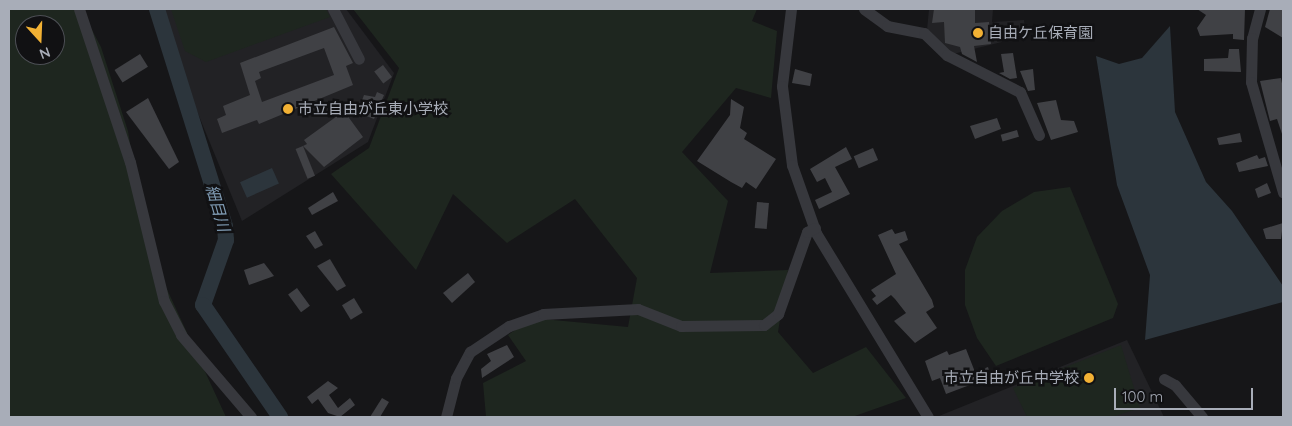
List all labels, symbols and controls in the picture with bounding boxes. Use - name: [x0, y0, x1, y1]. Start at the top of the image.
- north arrow: [15, 15, 65, 65]
- place label: 自由ケ丘保育園: [988, 24, 1093, 42]
- marker: 自由ケ丘保育園: [972, 27, 984, 39]
- text: N: [37, 43, 53, 63]
- place label: 市立自由が丘東小学校: [298, 100, 448, 118]
- marker: 市立自由が丘東小学校: [282, 103, 294, 115]
- water label: 細目川: [202, 182, 234, 234]
- place label: 市立自由が丘中学校: [944, 369, 1079, 387]
- marker: 市立自由が丘中学校: [1083, 372, 1095, 384]
- scale bar: [1117, 378, 1256, 410]
- text: 100 m: [1122, 387, 1163, 406]

